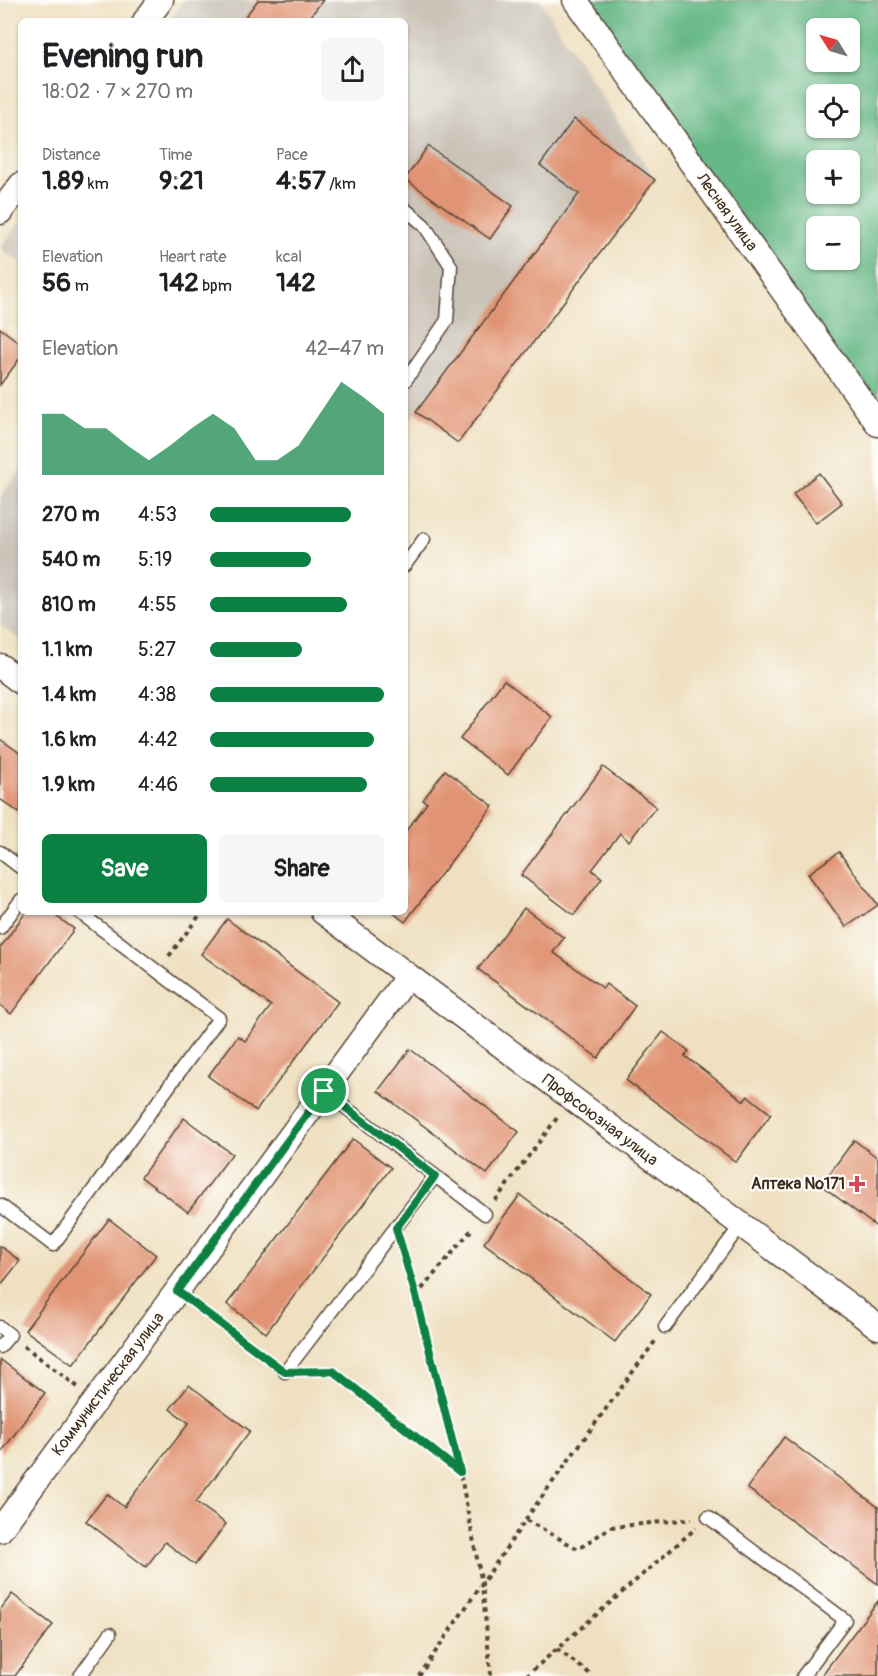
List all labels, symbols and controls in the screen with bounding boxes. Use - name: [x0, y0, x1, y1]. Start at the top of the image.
- north arrow: [806, 18, 860, 72]
- map controls: [806, 18, 860, 270]
- text: Evening run: [42, 36, 203, 77]
- button: share: [321, 38, 384, 101]
- text: 18:02 · 7 × 270 m: [42, 79, 193, 104]
- button: locate: [806, 84, 860, 138]
- text: Distance: [42, 145, 101, 165]
- text: Time: [159, 145, 192, 165]
- text: Pace: [276, 145, 308, 165]
- button: +: [806, 150, 860, 204]
- text: 1.89: [42, 165, 84, 197]
- text: 9:21: [159, 165, 204, 197]
- text: 4:57: [276, 165, 326, 197]
- street label: Лесная улица: [691, 168, 762, 255]
- text: km: [84, 174, 109, 194]
- text: /km: [326, 174, 356, 194]
- button: −: [806, 216, 860, 270]
- text: Elevation: [42, 247, 103, 267]
- text: Heart rate: [159, 247, 226, 267]
- text: kcal: [276, 247, 302, 267]
- text: 56: [42, 267, 71, 299]
- text: 142: [159, 267, 199, 299]
- text: 142: [276, 267, 316, 299]
- text: m: [71, 276, 89, 296]
- text: bpm: [199, 276, 232, 296]
- text: Elevation: [42, 336, 118, 361]
- text: 42–47 m: [305, 336, 384, 361]
- text: 270 m: [42, 502, 100, 527]
- text: 4:53: [138, 502, 177, 527]
- text: 540 m: [42, 547, 100, 572]
- text: 5:19: [138, 547, 172, 572]
- text: 810 m: [42, 592, 96, 617]
- text: 4:55: [138, 592, 177, 617]
- text: 1.1 km: [42, 637, 92, 662]
- text: 5:27: [138, 637, 176, 662]
- text: 1.4 km: [42, 682, 96, 707]
- text: 4:38: [138, 682, 176, 707]
- text: 1.6 km: [42, 727, 96, 752]
- text: 4:42: [138, 727, 178, 752]
- text: 1.9 km: [42, 772, 95, 797]
- text: 4:46: [138, 772, 178, 797]
- button: Save: [42, 834, 207, 903]
- button: Share: [219, 834, 384, 903]
- pin: [298, 1065, 349, 1116]
- street label: Профсоюзная улица: [538, 1070, 662, 1170]
- icon: arrive: [307, 1074, 340, 1107]
- place label: Аптека №171: [751, 1174, 845, 1194]
- marker: Аптека №171: [850, 1177, 864, 1191]
- street label: Коммунистическая улица: [48, 1308, 168, 1460]

